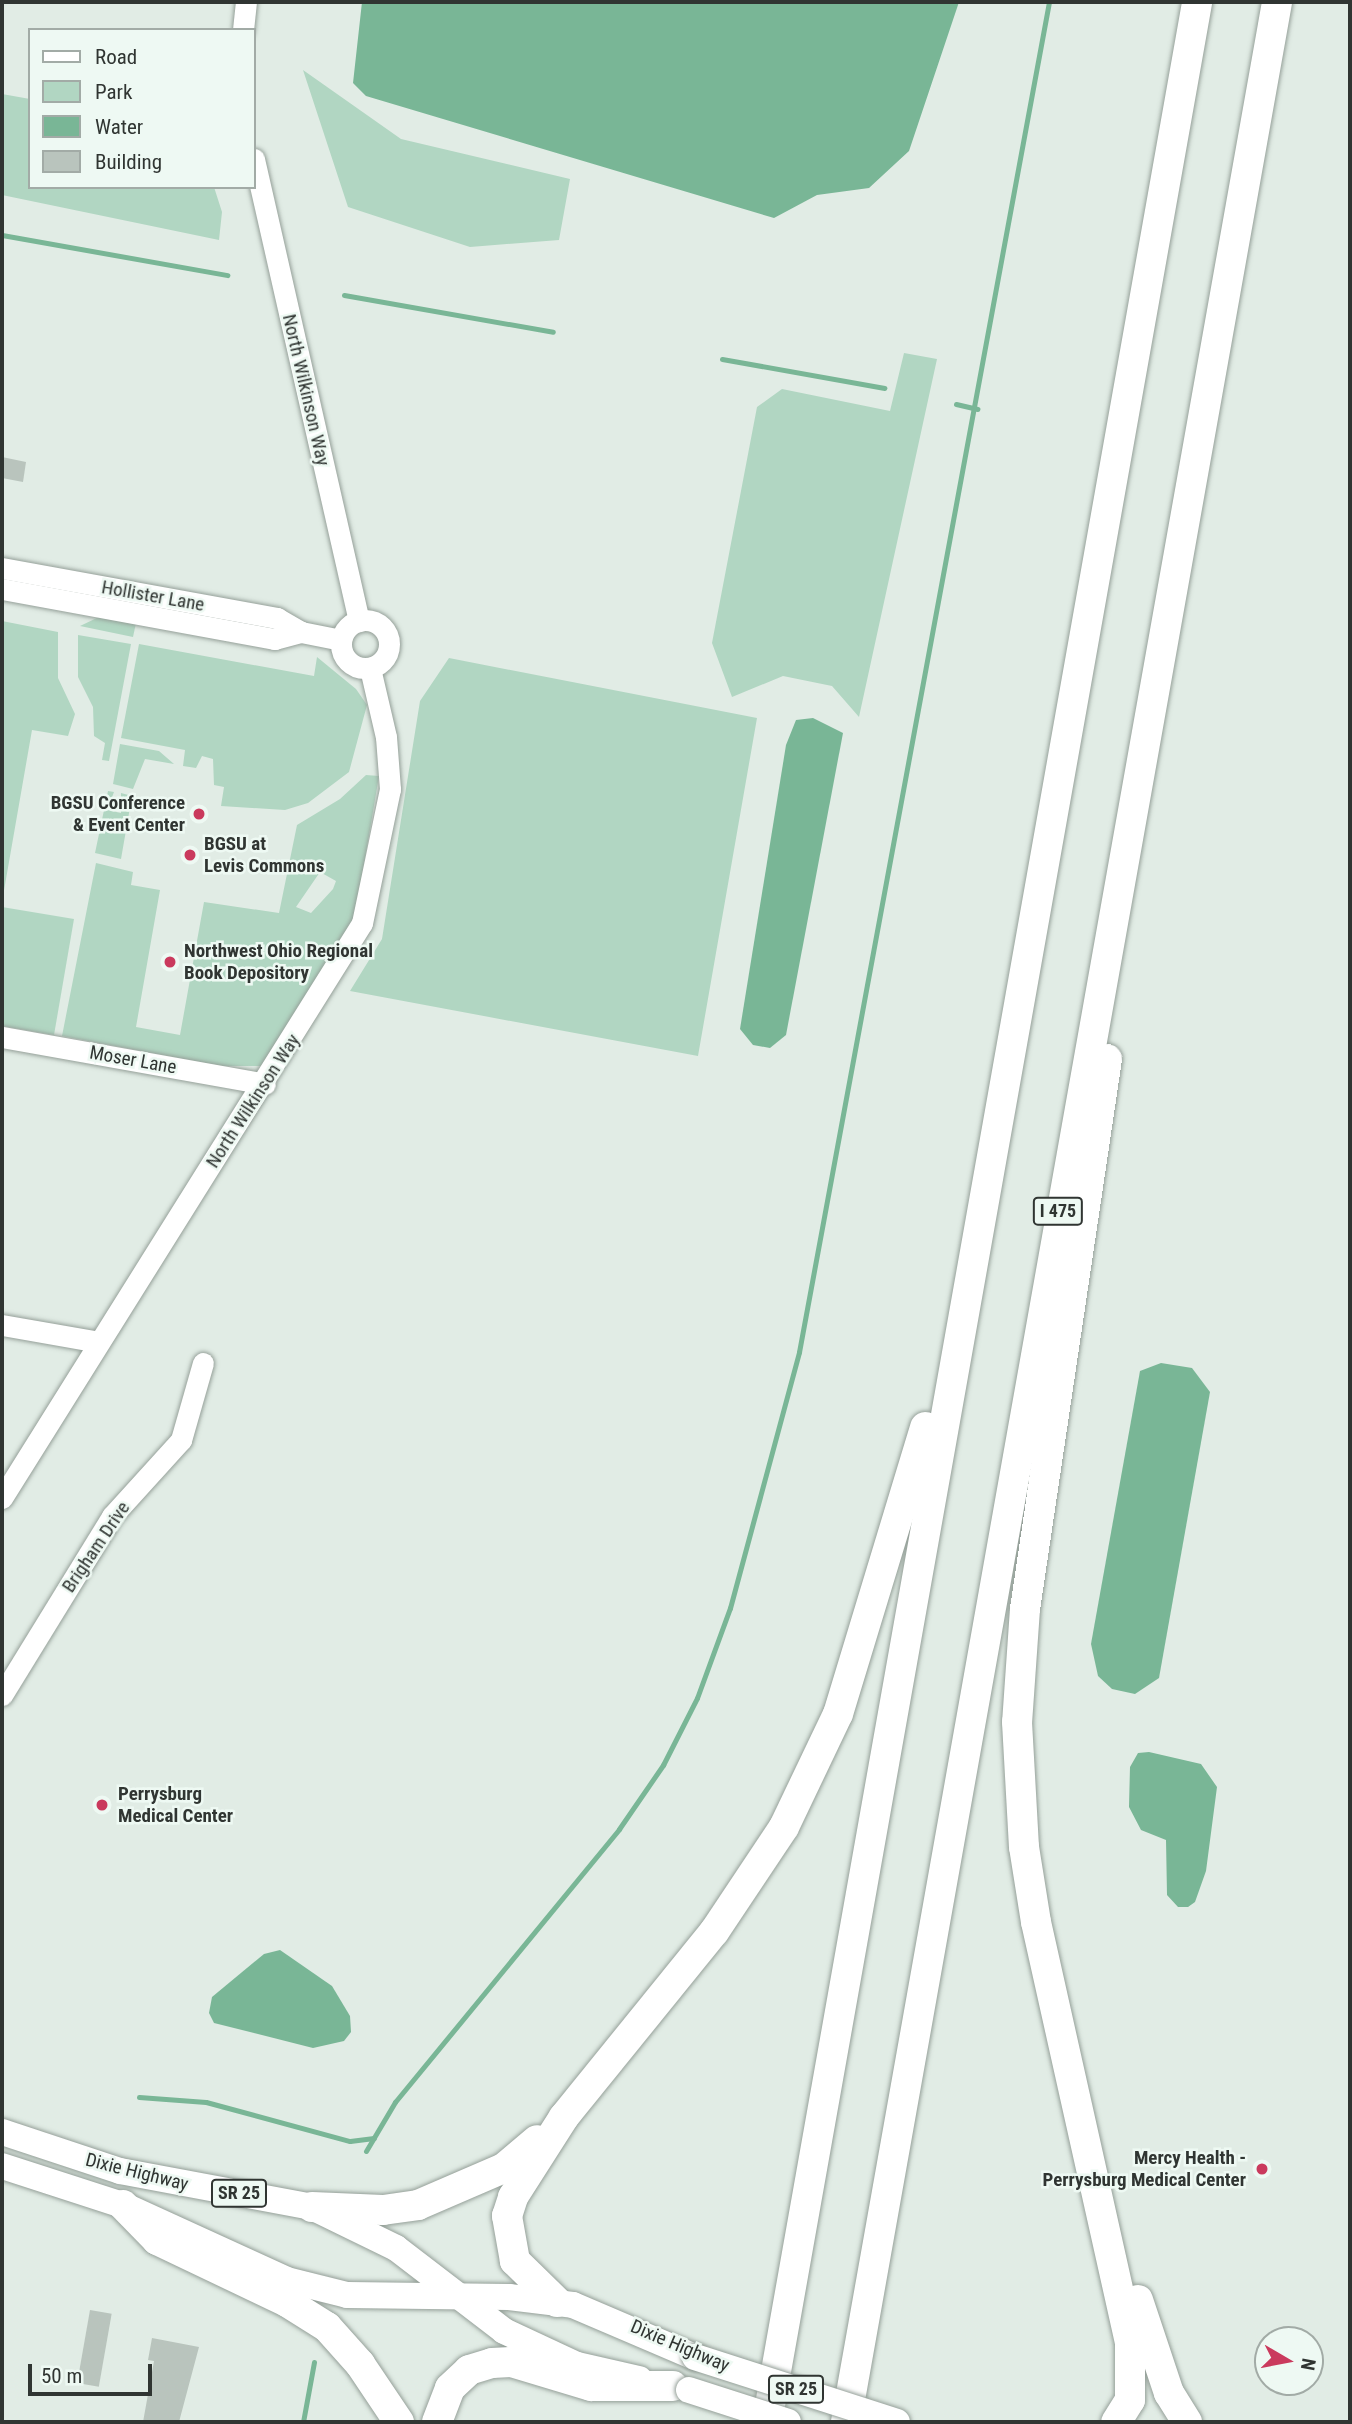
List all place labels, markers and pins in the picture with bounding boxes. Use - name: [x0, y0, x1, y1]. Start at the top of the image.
- place label: BGSU Conference & Event Center: [51, 792, 185, 836]
- marker: BGSU Conference & Event Center: [191, 806, 207, 822]
- place label: BGSU at Levis Commons: [204, 833, 324, 877]
- marker: BGSU at Levis Commons: [182, 847, 198, 863]
- place label: Northwest Ohio Regional Book Depository: [184, 940, 373, 984]
- marker: Northwest Ohio Regional Book Depository: [162, 954, 178, 970]
- place label: Perrysburg Medical Center: [118, 1783, 233, 1827]
- marker: Perrysburg Medical Center: [92, 1795, 112, 1815]
- place label: Mercy Health - Perrysburg Medical Center: [1043, 2147, 1246, 2191]
- marker: Mercy Health - Perrysburg Medical Center: [1252, 2159, 1272, 2179]

